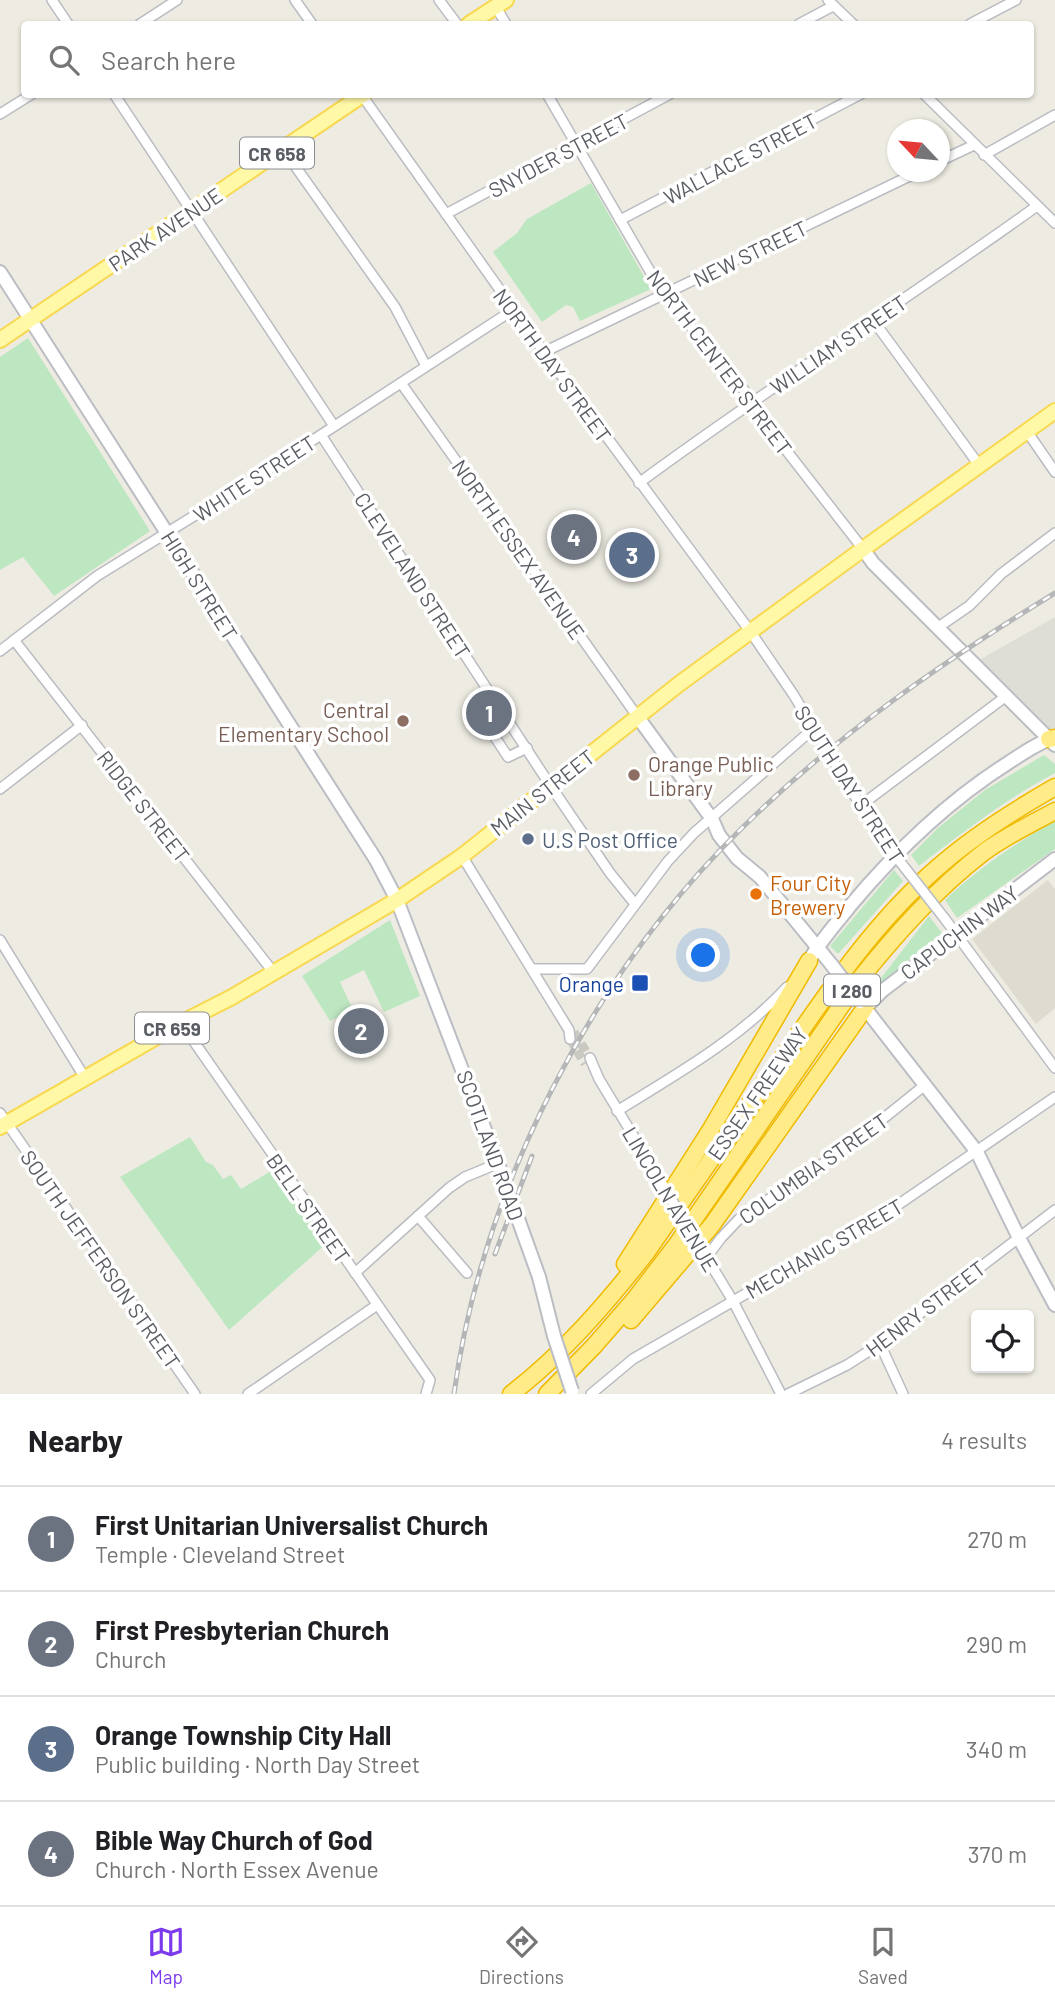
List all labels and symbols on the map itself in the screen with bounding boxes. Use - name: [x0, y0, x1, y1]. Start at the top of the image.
- street label: WALLACE STREET: [659, 107, 821, 209]
- street label: SNYDER STREET: [484, 108, 632, 202]
- north arrow: [887, 119, 950, 182]
- road number: CR 658: [240, 138, 314, 168]
- street label: PARK AVENUE: [103, 182, 227, 276]
- street label: NEW STREET: [689, 215, 811, 291]
- street label: NORTH CENTER STREET: [642, 265, 798, 460]
- street label: NORTH DAY STREET: [489, 283, 617, 447]
- street label: WILLIAM STREET: [765, 289, 911, 399]
- street label: WHITE STREET: [188, 429, 320, 527]
- street label: NORTH ESSEX AVENUE: [448, 454, 590, 644]
- street label: CLEVELAND STREET: [350, 487, 476, 663]
- pin: 4: [551, 511, 597, 563]
- street label: HIGH STREET: [157, 526, 243, 644]
- pin: 3: [609, 529, 655, 581]
- pin: 1: [466, 687, 512, 739]
- place label: Central Elementary School: [218, 697, 389, 746]
- street label: SOUTH DAY STREET: [790, 701, 910, 867]
- marker: Central Elementary School: [395, 713, 411, 729]
- street label: MAIN STREET: [485, 743, 599, 841]
- street label: RIDGE STREET: [93, 745, 195, 867]
- place label: Orange Public Library: [648, 751, 774, 800]
- marker: Orange Public Library: [626, 767, 642, 783]
- place label: U.S Post Office: [542, 827, 678, 852]
- marker: U.S Post Office: [520, 831, 536, 847]
- place label: Four City Brewery: [770, 870, 851, 919]
- street label: CAPUCHIN WAY: [895, 879, 1023, 984]
- marker: Four City Brewery: [748, 886, 764, 902]
- your location: [686, 938, 720, 972]
- place label: Orange: [559, 971, 624, 996]
- marker: Orange: [630, 973, 650, 993]
- road number: I 280: [824, 974, 880, 1006]
- pin: 2: [338, 1005, 384, 1057]
- road number: CR 659: [135, 1012, 209, 1044]
- street label: ESSEX FREEWAY: [702, 1022, 812, 1164]
- street label: SCOTLAND ROAD: [452, 1066, 530, 1224]
- street label: COLUMBIA STREET: [734, 1107, 892, 1229]
- street label: LINCOLN AVENUE: [618, 1122, 724, 1276]
- street label: SOUTH JEFFERSON STREET: [16, 1145, 186, 1373]
- street label: BELL STREET: [262, 1148, 356, 1268]
- street label: MECHANIC STREET: [741, 1193, 907, 1303]
- street label: HENRY STREET: [860, 1255, 990, 1361]

